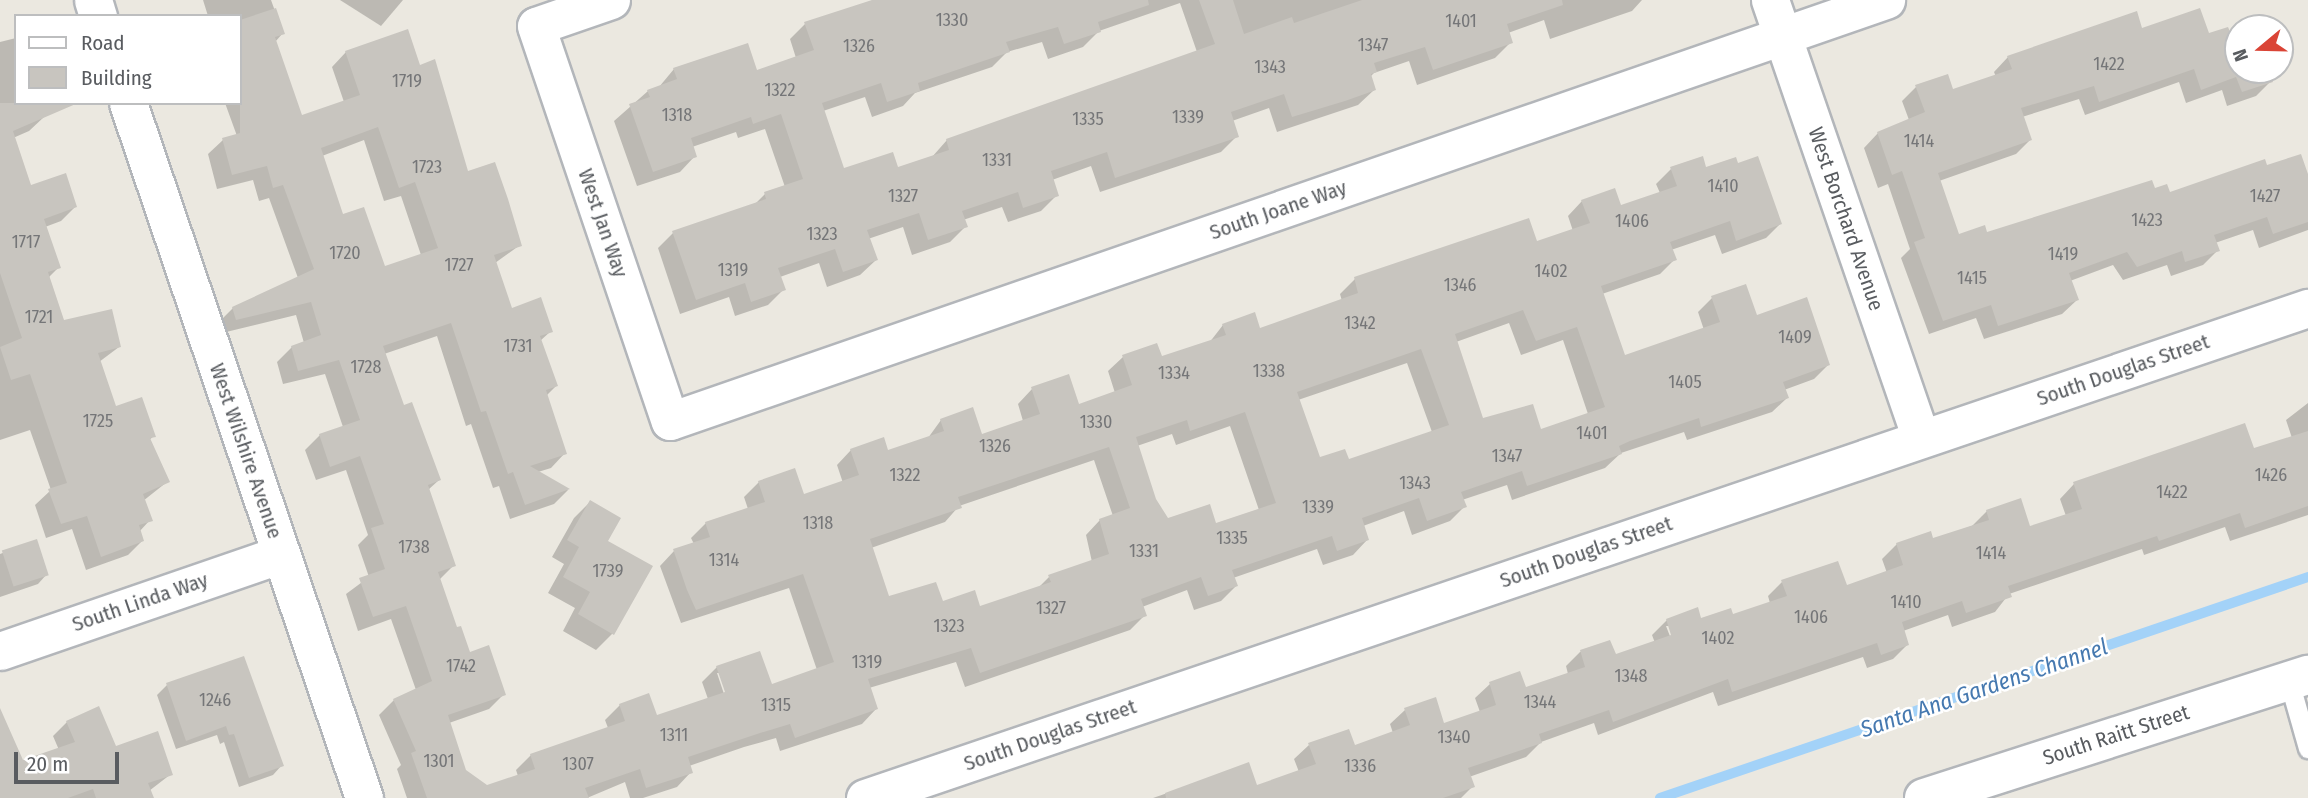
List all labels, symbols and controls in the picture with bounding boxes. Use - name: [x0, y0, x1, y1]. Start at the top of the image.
- house number: 1330: [936, 9, 968, 31]
- house number: 1401: [1445, 10, 1477, 32]
- legend: [14, 14, 242, 105]
- north arrow: [2224, 14, 2294, 84]
- text: Road: [81, 30, 125, 56]
- house number: 1347: [1358, 34, 1388, 56]
- house number: 1326: [843, 35, 875, 57]
- text: N: [2228, 46, 2253, 64]
- house number: 1422: [2093, 53, 2125, 75]
- house number: 1343: [1254, 56, 1286, 78]
- text: Building: [81, 65, 152, 91]
- house number: 1719: [392, 70, 422, 92]
- house number: 1322: [765, 79, 795, 101]
- house number: 1318: [662, 104, 692, 126]
- house number: 1339: [1172, 106, 1204, 128]
- house number: 1335: [1072, 108, 1104, 130]
- street label: West Borchard Avenue: [1803, 124, 1889, 314]
- house number: 1414: [1904, 130, 1934, 152]
- house number: 1331: [982, 149, 1012, 171]
- house number: 1723: [412, 156, 442, 178]
- street label: West Jan Way: [573, 165, 633, 281]
- street label: South Joane Way: [1206, 175, 1350, 245]
- house number: 1410: [1707, 175, 1739, 197]
- house number: 1327: [888, 185, 918, 207]
- house number: 1427: [2250, 185, 2280, 207]
- house number: 1423: [2131, 209, 2163, 231]
- house number: 1406: [1615, 210, 1649, 232]
- house number: 1323: [806, 223, 838, 245]
- house number: 1717: [12, 231, 40, 253]
- house number: 1720: [329, 242, 361, 264]
- house number: 1419: [2048, 243, 2078, 265]
- house number: 1727: [444, 254, 474, 276]
- house number: 1319: [718, 259, 748, 281]
- house number: 1402: [1535, 260, 1567, 282]
- house number: 1415: [1957, 267, 1987, 289]
- house number: 1346: [1444, 274, 1476, 296]
- house number: 1721: [25, 306, 53, 328]
- house number: 1342: [1344, 312, 1376, 334]
- house number: 1409: [1778, 326, 1812, 348]
- street label: South Douglas Street: [2034, 329, 2212, 411]
- house number: 1731: [504, 335, 532, 357]
- house number: 1728: [350, 356, 382, 378]
- street label: West Wilshire Avenue: [204, 360, 288, 542]
- house number: 1338: [1253, 360, 1285, 382]
- house number: 1334: [1158, 362, 1190, 384]
- house number: 1405: [1668, 371, 1702, 393]
- house number: 1725: [83, 410, 113, 432]
- house number: 1330: [1080, 411, 1112, 433]
- house number: 1401: [1576, 422, 1608, 444]
- house number: 1326: [979, 435, 1011, 457]
- house number: 1347: [1492, 445, 1522, 467]
- house number: 1322: [890, 464, 920, 486]
- house number: 1426: [2255, 464, 2287, 486]
- house number: 1343: [1399, 472, 1431, 494]
- house number: 1422: [2156, 481, 2188, 503]
- house number: 1339: [1302, 496, 1334, 518]
- street label: South Douglas Street: [1497, 511, 1675, 593]
- house number: 1318: [803, 512, 833, 534]
- house number: 1335: [1216, 527, 1248, 549]
- house number: 1738: [398, 536, 430, 558]
- house number: 1331: [1129, 540, 1159, 562]
- house number: 1414: [1976, 542, 2006, 564]
- house number: 1314: [709, 549, 739, 571]
- house number: 1739: [593, 560, 623, 582]
- street label: South Linda Way: [69, 567, 211, 637]
- house number: 1410: [1890, 591, 1922, 613]
- house number: 1327: [1036, 597, 1066, 619]
- house number: 1406: [1794, 606, 1828, 628]
- house number: 1323: [933, 615, 965, 637]
- house number: 1402: [1702, 627, 1734, 649]
- water label: Santa Ana Gardens Channel: [1857, 633, 2111, 743]
- house number: 1319: [852, 651, 882, 673]
- house number: 1742: [446, 655, 476, 677]
- house number: 1348: [1615, 665, 1647, 687]
- house number: 1246: [199, 689, 231, 711]
- house number: 1344: [1524, 691, 1556, 713]
- house number: 1315: [761, 694, 791, 716]
- street label: South Douglas Street: [961, 694, 1139, 776]
- street label: South Raitt Street: [2040, 699, 2192, 771]
- house number: 1311: [660, 724, 688, 746]
- house number: 1340: [1437, 726, 1471, 748]
- scale bar: [18, 738, 122, 782]
- house number: 1301: [423, 750, 455, 772]
- text: 20 m: [27, 751, 68, 777]
- house number: 1307: [562, 753, 594, 775]
- house number: 1336: [1344, 755, 1376, 777]

